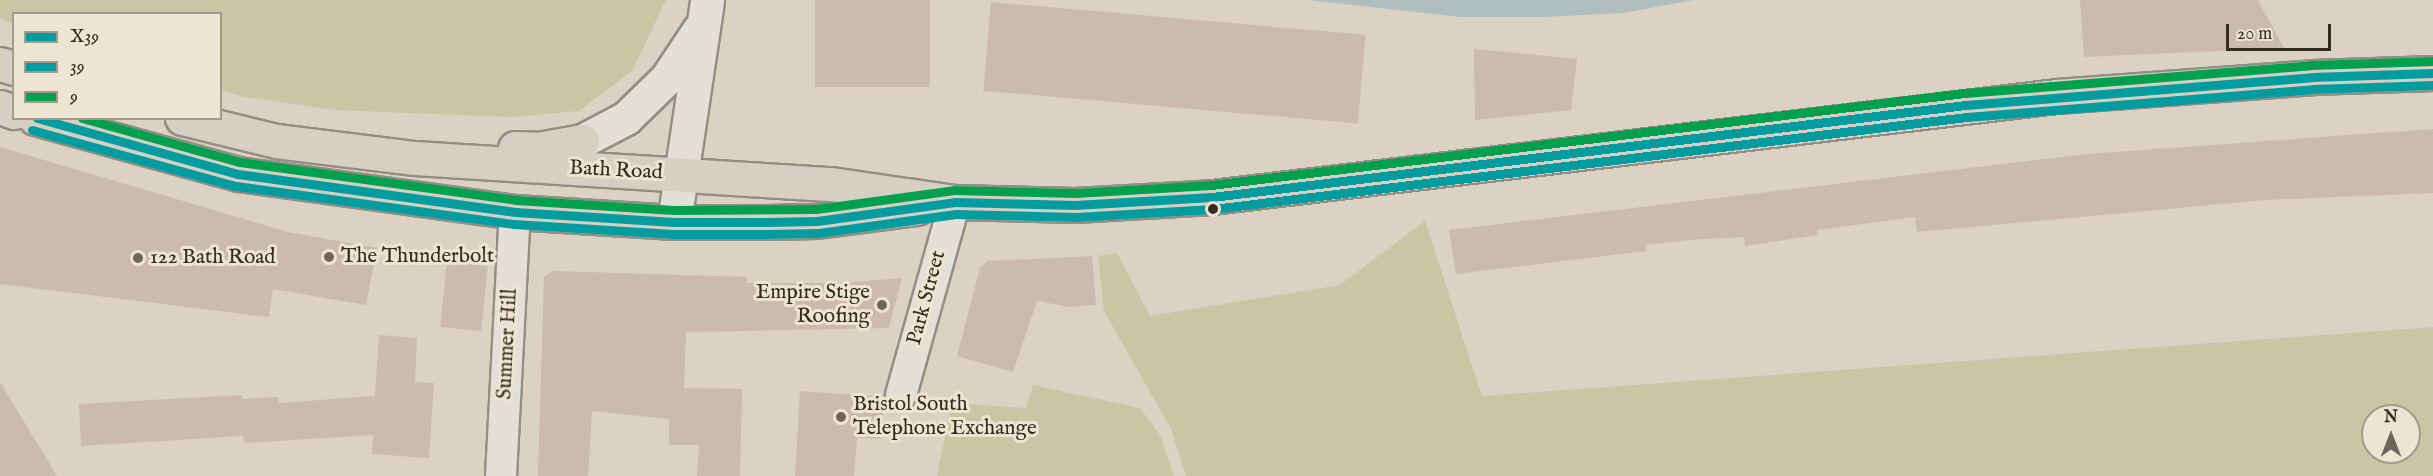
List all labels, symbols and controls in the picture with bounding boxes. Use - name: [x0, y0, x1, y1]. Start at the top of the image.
- legend: [12, 12, 222, 120]
- scale bar: [2229, 12, 2334, 50]
- text: 20 m: [2237, 23, 2272, 46]
- text: X39: [70, 26, 99, 49]
- text: 39: [70, 56, 85, 79]
- text: 9: [70, 86, 78, 109]
- street label: Bath Road: [569, 156, 663, 186]
- unlabelled marker: [1207, 203, 1219, 215]
- place label: The Thunderbolt: [341, 244, 494, 270]
- place label: 122 Bath Road: [150, 245, 276, 271]
- street label: Park Street: [902, 248, 952, 348]
- marker: The Thunderbolt: [322, 250, 336, 264]
- marker: 122 Bath Road: [131, 251, 145, 265]
- place label: Empire Stige Roofing: [756, 280, 870, 330]
- street label: Summer Hill: [493, 288, 523, 400]
- marker: Empire Stige Roofing: [875, 298, 889, 312]
- place label: Bristol South Telephone Exchange: [853, 392, 1037, 442]
- north arrow: [2361, 404, 2421, 464]
- text: N: [2384, 408, 2398, 428]
- marker: Bristol South Telephone Exchange: [834, 410, 848, 424]

